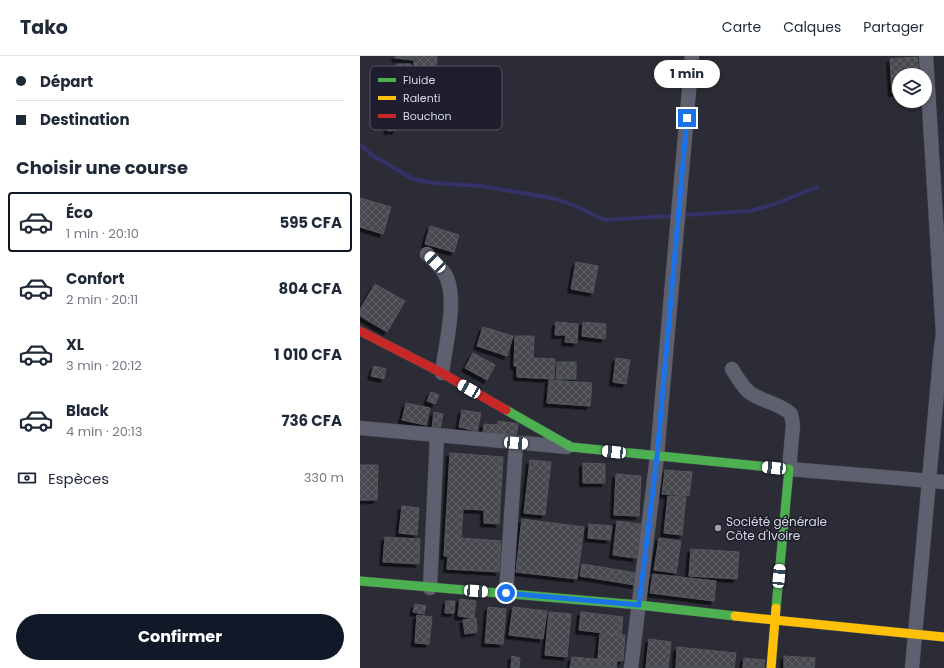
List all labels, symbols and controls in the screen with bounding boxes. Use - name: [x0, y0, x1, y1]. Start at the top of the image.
- text: Tako: [20, 14, 68, 41]
- text: Carte: [722, 17, 761, 37]
- text: Calques: [783, 17, 841, 37]
- text: Partager: [863, 17, 924, 37]
- callout: 1 min: [654, 60, 720, 88]
- text: 1 min: [670, 64, 704, 83]
- legend: [370, 66, 502, 130]
- map controls: [892, 68, 932, 108]
- button: layers: [892, 68, 932, 108]
- text: Départ: [40, 71, 93, 92]
- text: Fluide: [403, 72, 435, 88]
- text: Ralenti: [403, 90, 441, 106]
- text: Bouchon: [403, 108, 452, 124]
- text: Destination: [40, 109, 130, 130]
- route end: [678, 109, 696, 127]
- text: Choisir une course: [16, 155, 188, 180]
- text: Éco: [66, 202, 93, 223]
- icon: car: [18, 204, 54, 240]
- text: 595 CFA: [279, 212, 342, 233]
- text: 1 min · 20:10: [66, 224, 139, 243]
- car: [422, 249, 448, 275]
- text: Confort: [66, 268, 125, 289]
- icon: car: [18, 270, 54, 306]
- text: 804 CFA: [278, 278, 342, 299]
- text: 2 min · 20:11: [66, 290, 138, 309]
- text: XL: [66, 334, 84, 355]
- icon: car: [18, 336, 54, 372]
- text: 1 010 CFA: [274, 344, 342, 365]
- text: 3 min · 20:12: [66, 356, 142, 375]
- car: [456, 378, 482, 400]
- text: Black: [66, 400, 109, 421]
- icon: car: [18, 402, 54, 438]
- text: 736 CFA: [281, 410, 342, 431]
- text: 4 min · 20:13: [66, 422, 142, 441]
- car: [504, 436, 528, 450]
- car: [601, 445, 627, 459]
- car: [761, 461, 787, 475]
- icon: cash: [16, 467, 38, 489]
- text: Espèces: [48, 468, 109, 489]
- text: 330 m: [304, 468, 344, 487]
- place label: Société générale Côte d'Ivoire: [726, 513, 827, 544]
- marker: Société générale Côte d'Ivoire: [713, 523, 723, 533]
- car: [772, 564, 786, 588]
- car: [464, 584, 488, 598]
- route start: [497, 584, 515, 602]
- button: Confirmer: [16, 614, 344, 660]

